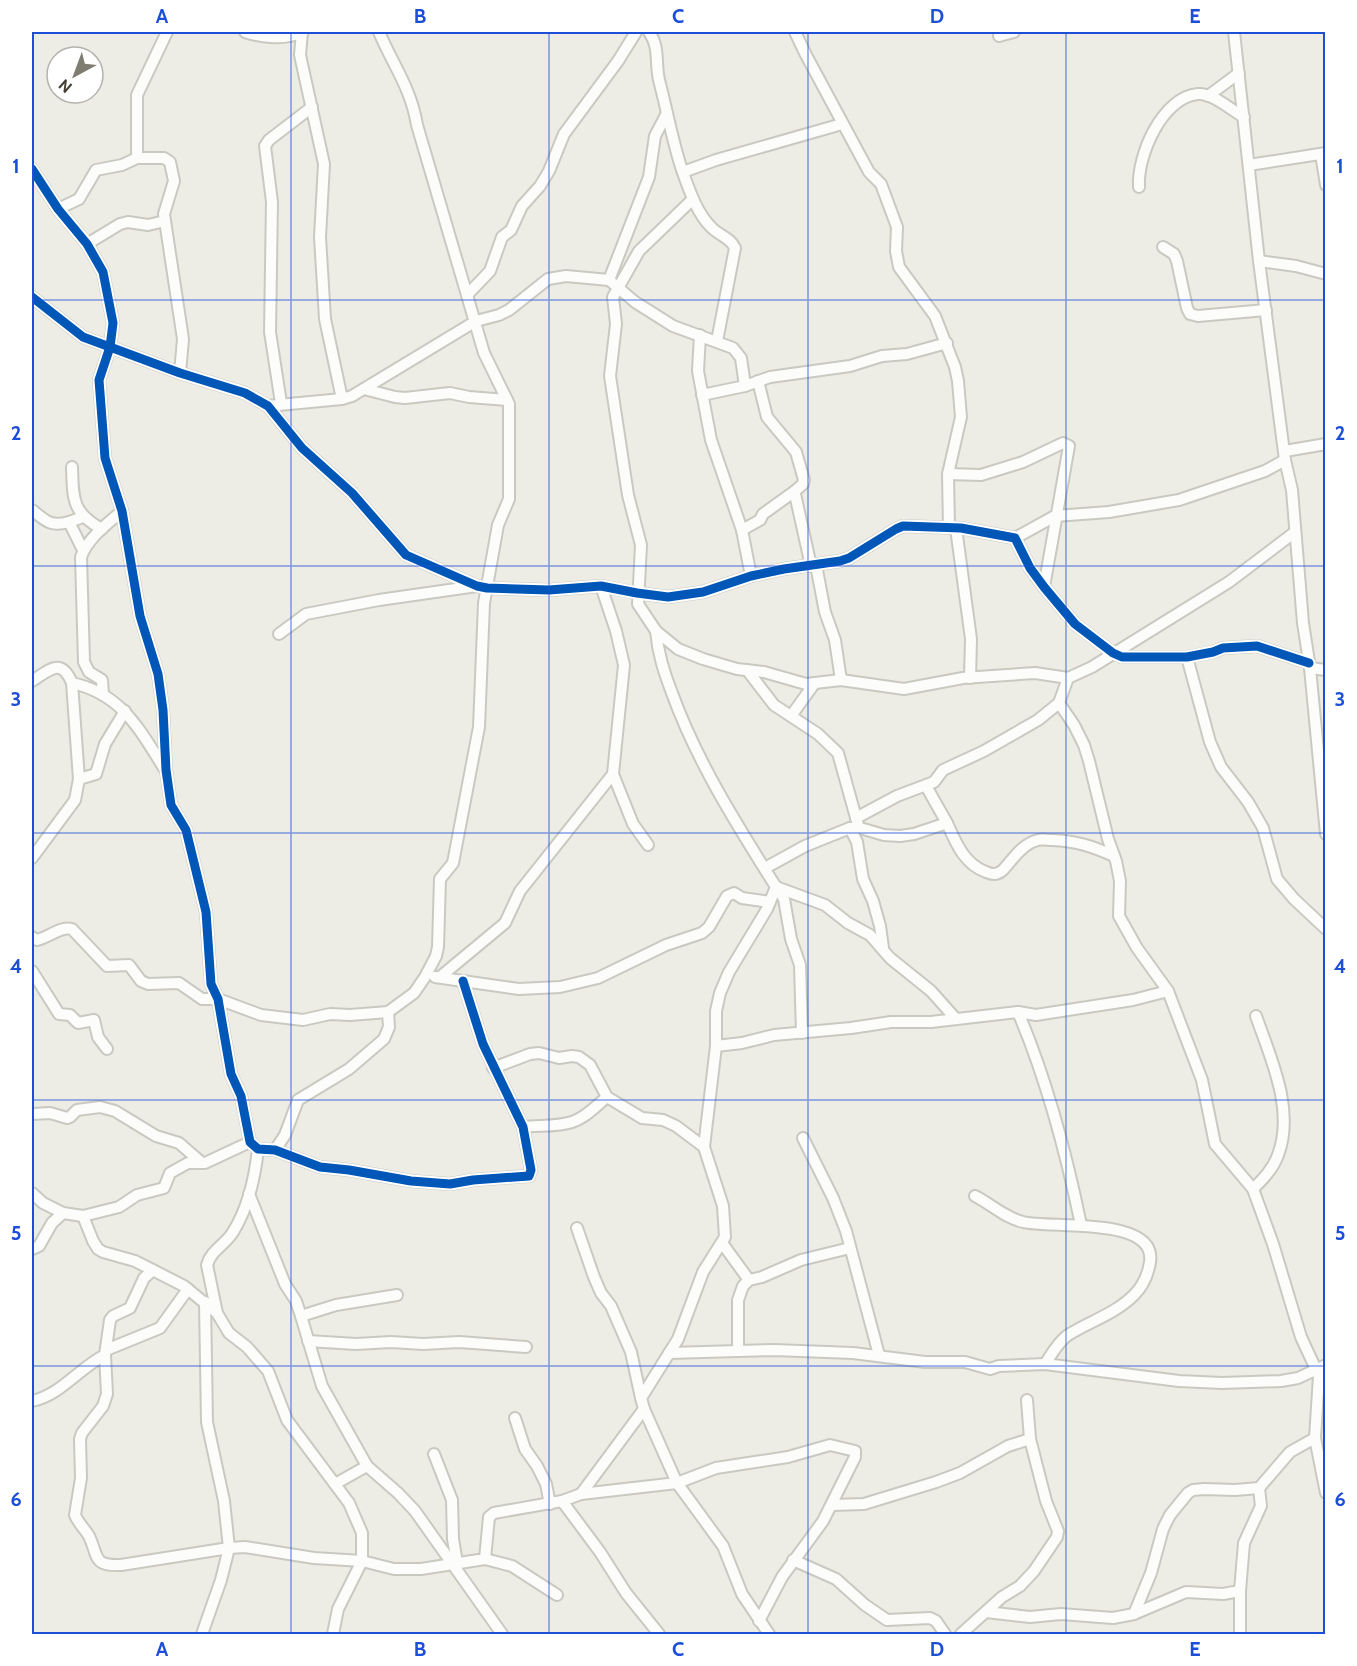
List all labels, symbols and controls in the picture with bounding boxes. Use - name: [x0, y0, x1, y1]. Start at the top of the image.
- text: A: [156, 4, 169, 28]
- text: B: [414, 4, 426, 28]
- text: C: [672, 4, 684, 28]
- text: D: [930, 4, 944, 28]
- text: E: [1189, 4, 1201, 28]
- north arrow: [45, 45, 105, 105]
- text: N: [55, 75, 76, 97]
- text: 1: [12, 154, 20, 178]
- text: 1: [1336, 154, 1344, 178]
- text: 2: [11, 421, 21, 445]
- text: 2: [1335, 421, 1345, 445]
- text: 3: [11, 687, 21, 711]
- text: 3: [1335, 687, 1345, 711]
- text: 4: [10, 954, 22, 978]
- text: 4: [1334, 954, 1346, 978]
- text: 5: [11, 1221, 21, 1245]
- text: 5: [1335, 1221, 1345, 1245]
- text: 6: [10, 1487, 22, 1511]
- text: 6: [1334, 1487, 1346, 1511]
- text: A: [156, 1637, 169, 1661]
- text: B: [414, 1637, 426, 1661]
- text: C: [672, 1637, 684, 1661]
- text: D: [930, 1637, 944, 1661]
- text: E: [1189, 1637, 1201, 1661]

